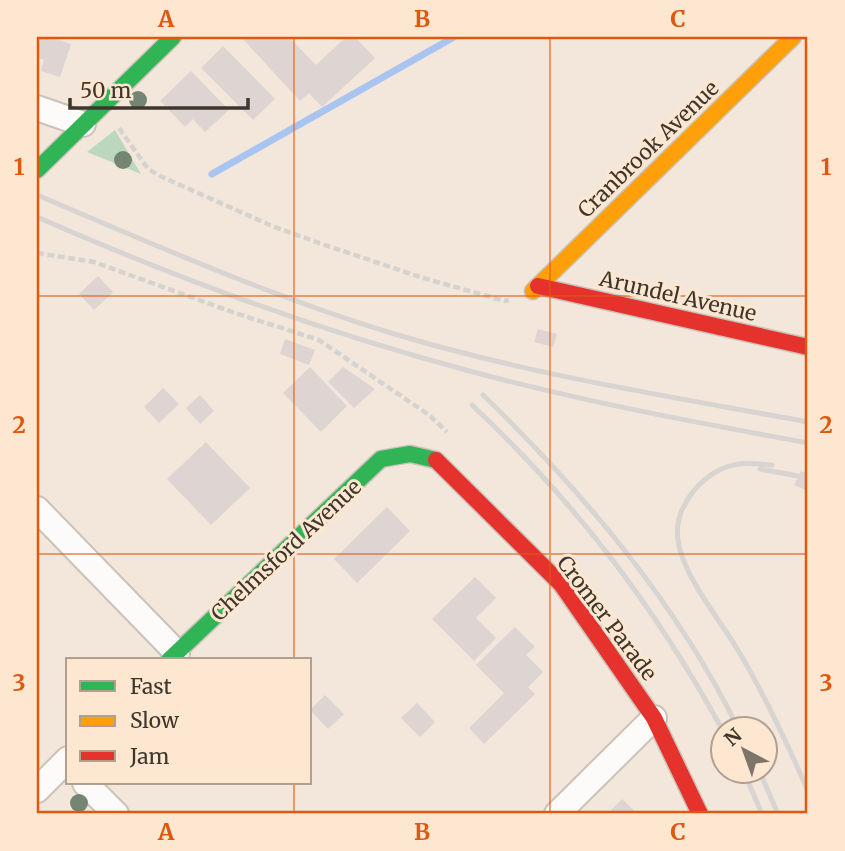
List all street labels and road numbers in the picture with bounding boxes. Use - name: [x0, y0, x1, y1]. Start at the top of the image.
- street label: Cranbrook Avenue: [572, 75, 724, 223]
- street label: Arundel Avenue: [596, 265, 759, 327]
- street label: Chelmsford Avenue: [205, 473, 367, 627]
- street label: Cromer Parade: [551, 550, 663, 686]

